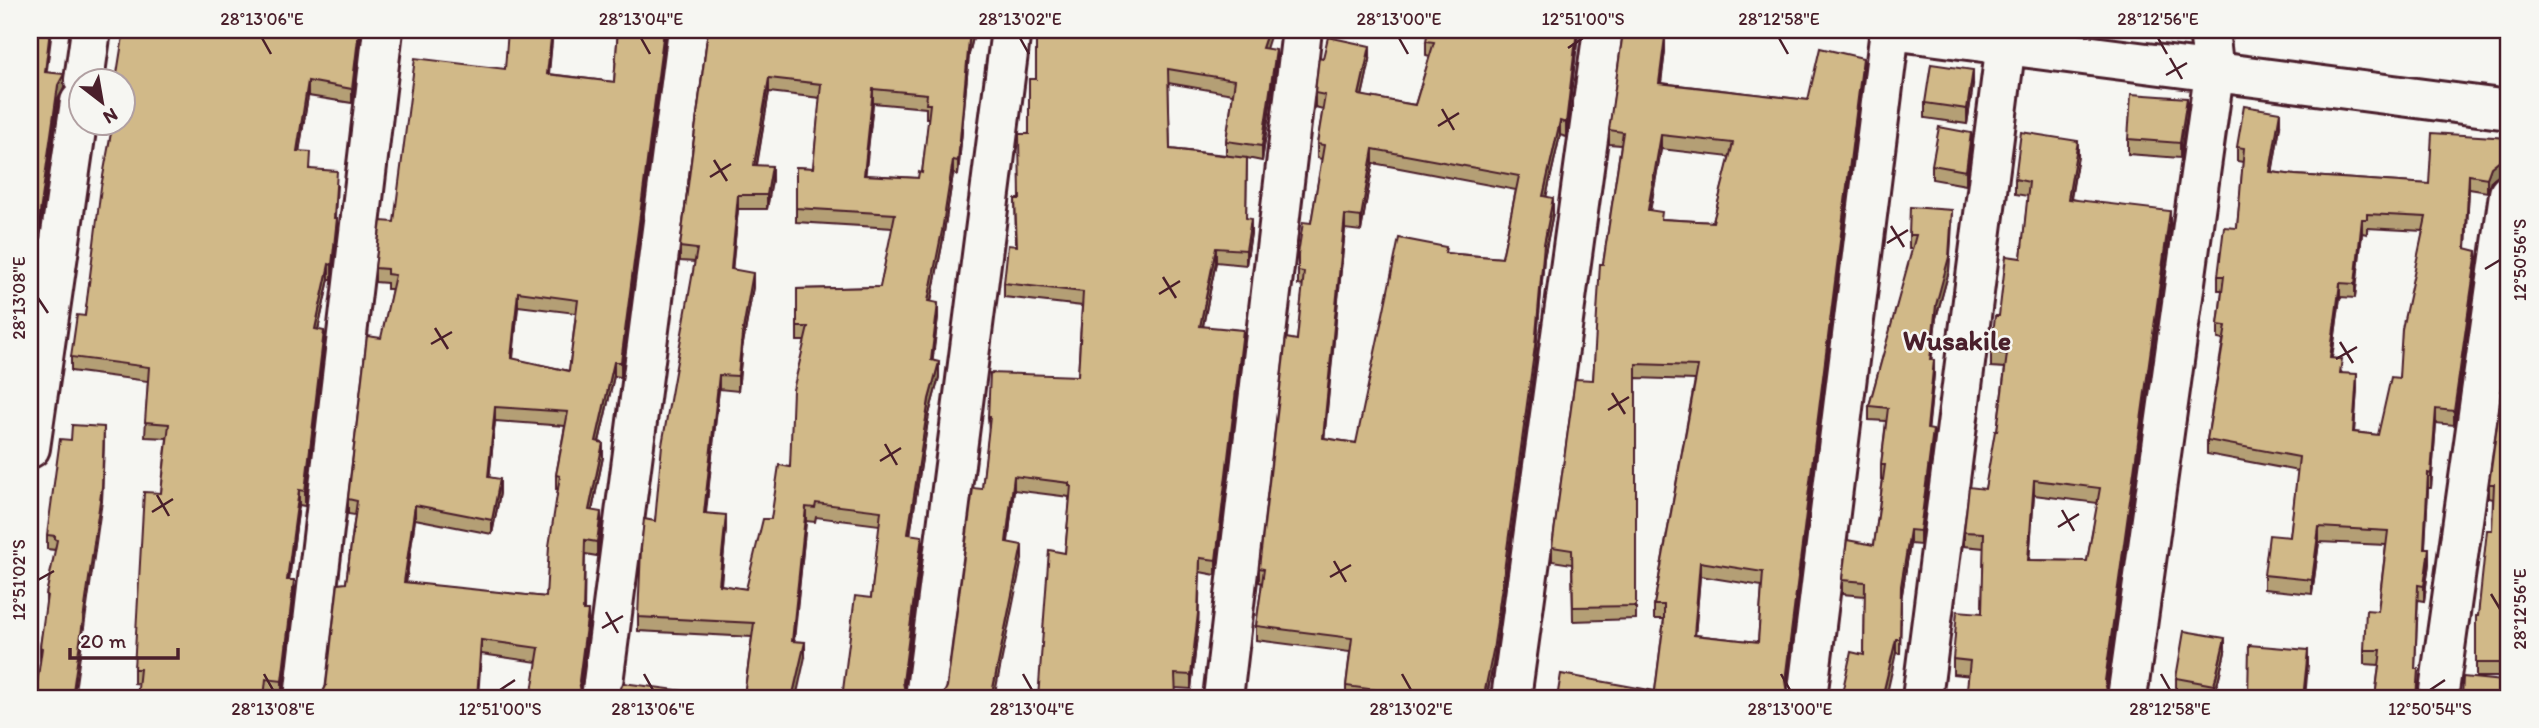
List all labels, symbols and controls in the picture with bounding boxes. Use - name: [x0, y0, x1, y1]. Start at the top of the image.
- text: 28°13'06"E: [220, 8, 304, 30]
- text: 28°13'04"E: [599, 8, 683, 30]
- text: 28°13'02"E: [978, 8, 1062, 30]
- text: 28°13'00"E: [1357, 8, 1441, 30]
- text: 12°51'00"S: [1541, 8, 1625, 30]
- text: 28°12'58"E: [1738, 8, 1820, 30]
- text: 28°12'56"E: [2117, 8, 2199, 30]
- north arrow: [66, 66, 136, 136]
- text: N: [99, 103, 122, 129]
- text: 12°50'56"S: [2509, 219, 2531, 301]
- text: 28°13'08"E: [8, 256, 30, 340]
- district label: Wusakile: [1903, 323, 2011, 357]
- text: 12°51'02"S: [8, 539, 30, 621]
- text: 28°12'56"E: [2509, 568, 2531, 650]
- scale bar: [70, 616, 178, 660]
- text: 20 m: [80, 628, 127, 653]
- text: 28°13'08"E: [231, 698, 315, 720]
- text: 12°51'00"S: [458, 698, 542, 720]
- text: 28°13'06"E: [611, 698, 695, 720]
- text: 28°13'04"E: [990, 698, 1074, 720]
- text: 28°13'02"E: [1369, 698, 1453, 720]
- text: 28°13'00"E: [1748, 698, 1832, 720]
- text: 28°12'58"E: [2129, 698, 2211, 720]
- text: 12°50'54"S: [2388, 698, 2472, 720]

